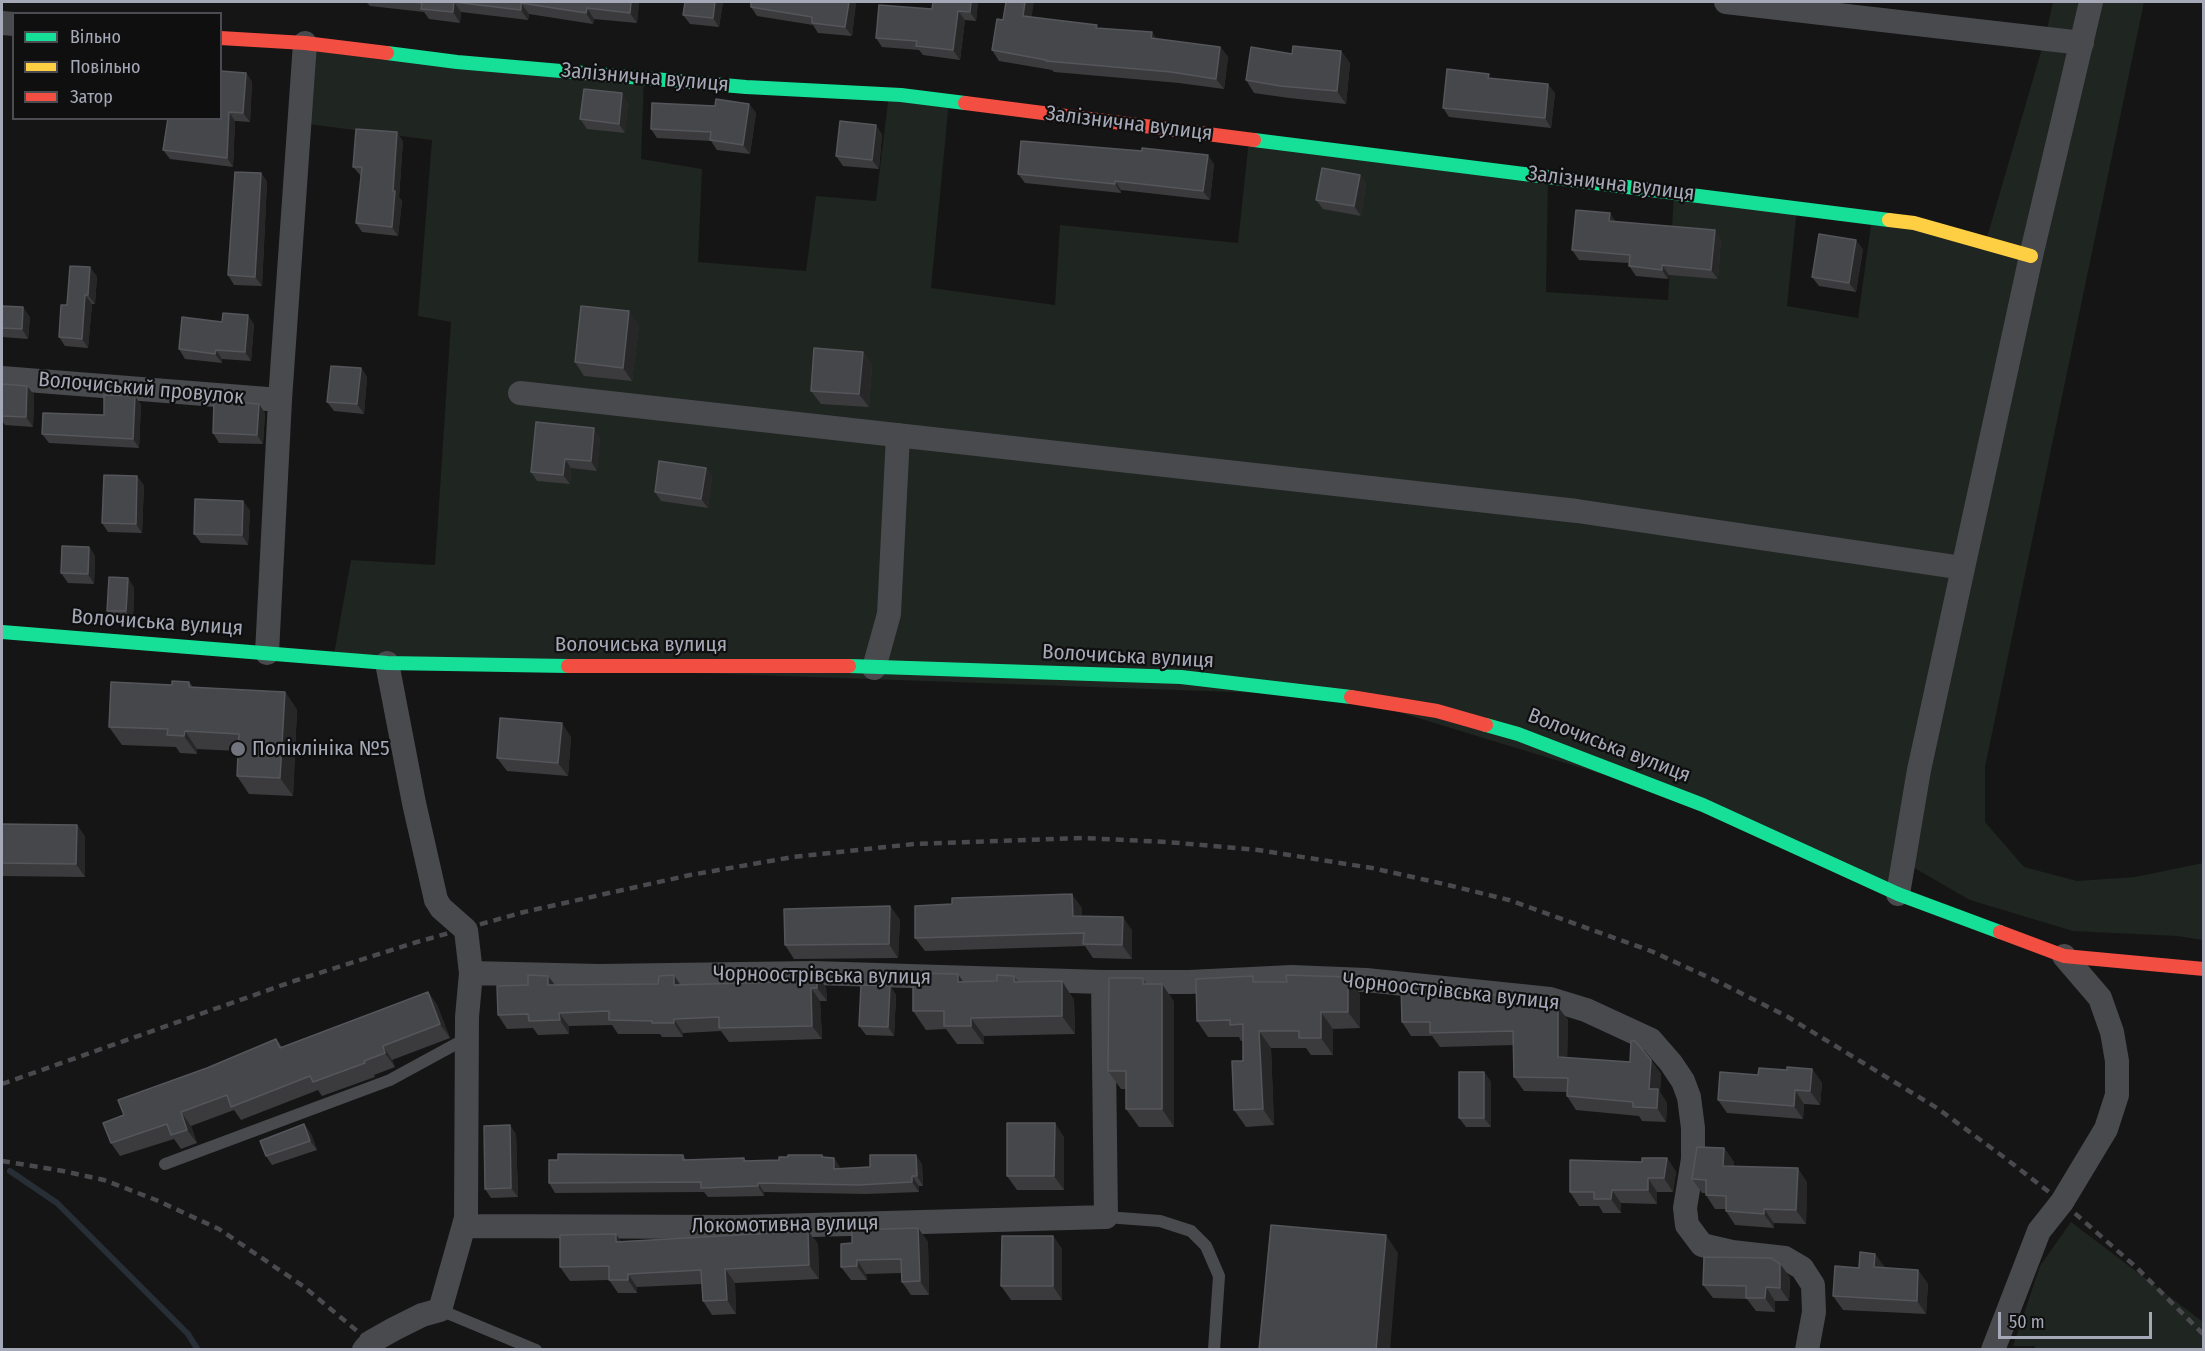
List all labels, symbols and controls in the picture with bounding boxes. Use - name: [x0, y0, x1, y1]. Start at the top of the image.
- legend: [12, 12, 222, 120]
- text: Вільно: [70, 26, 121, 48]
- text: Повільно: [70, 56, 141, 78]
- street label: Залізнична вулиця: [560, 58, 730, 98]
- text: Затор: [70, 86, 113, 108]
- street label: Залізнична вулиця: [1044, 101, 1214, 147]
- street label: Залізнична вулиця: [1526, 161, 1696, 207]
- street label: Волочиський провулок: [37, 367, 245, 411]
- street label: Волочиська вулиця: [70, 604, 244, 642]
- street label: Волочиська вулиця: [555, 632, 727, 658]
- street label: Волочиська вулиця: [1041, 640, 1215, 674]
- street label: Волочиська вулиця: [1524, 703, 1694, 789]
- place label: Поліклініка №5: [252, 736, 390, 762]
- marker: Поліклініка №5: [229, 740, 247, 758]
- street label: Чорноострівська вулиця: [713, 962, 931, 990]
- street label: Чорноострівська вулиця: [1341, 968, 1561, 1016]
- street label: Локомотивна вулиця: [691, 1211, 879, 1239]
- scale bar: [2001, 1300, 2156, 1338]
- text: 50 m: [2009, 1311, 2045, 1333]

